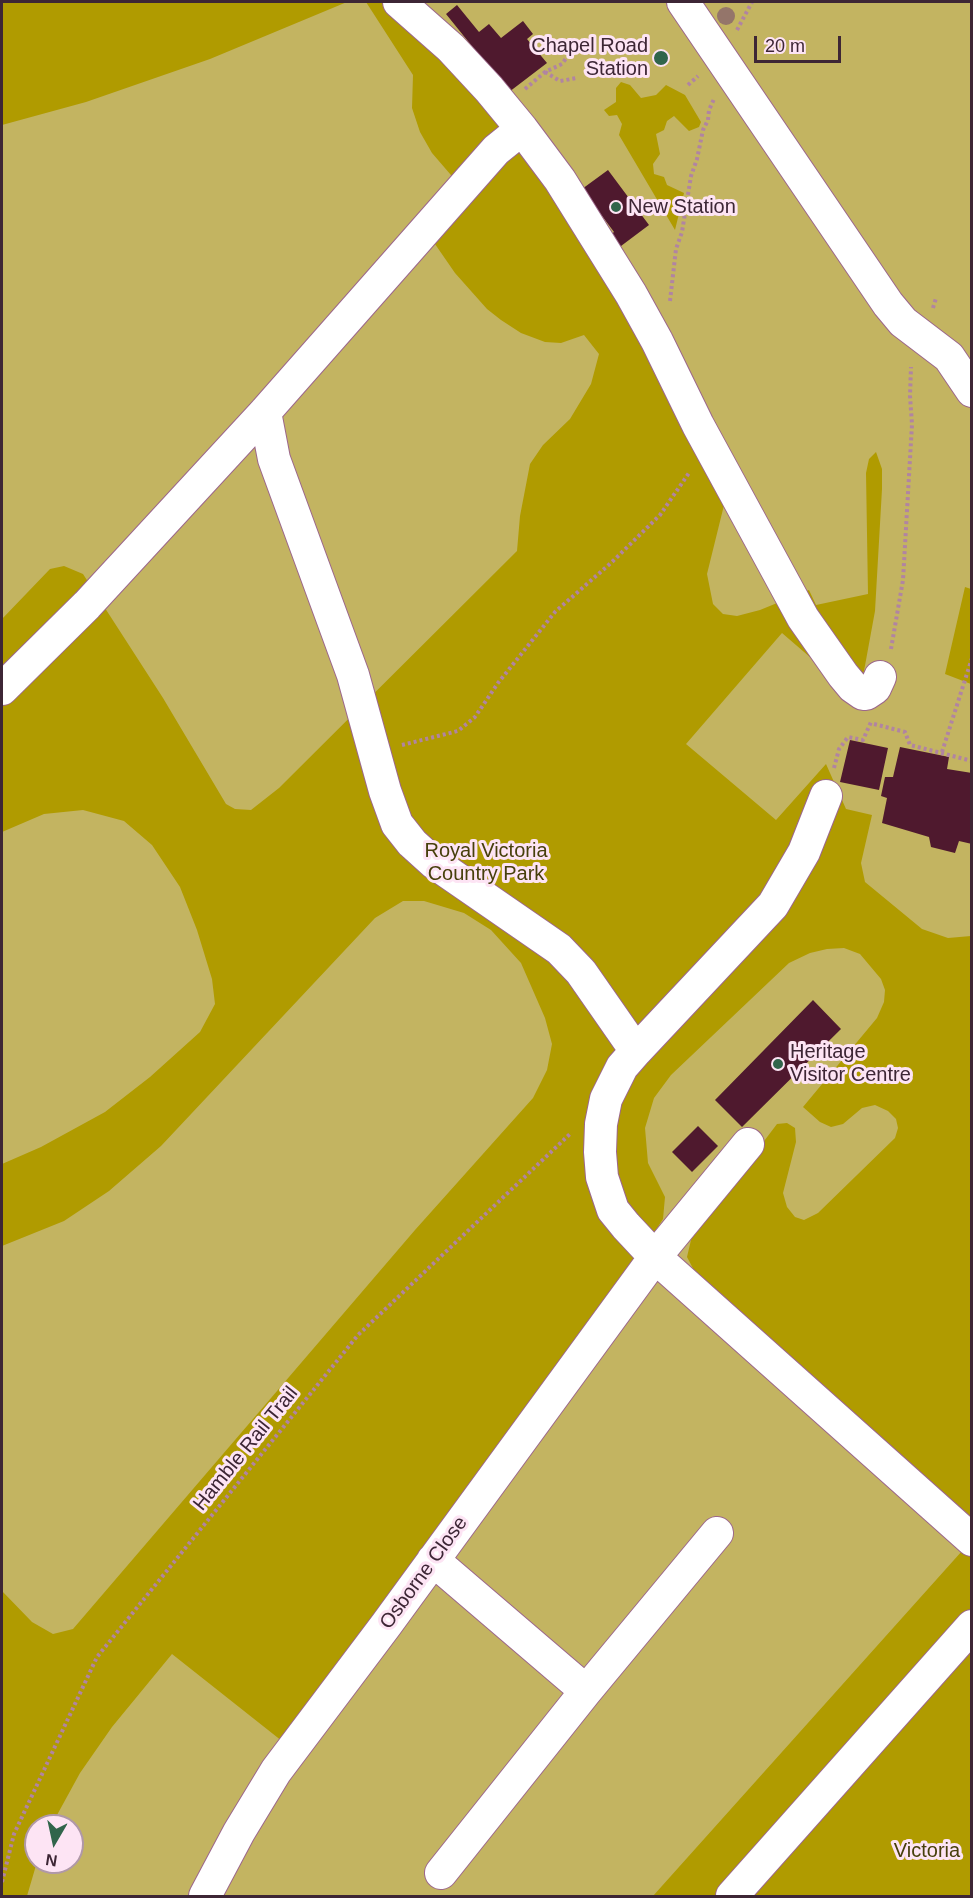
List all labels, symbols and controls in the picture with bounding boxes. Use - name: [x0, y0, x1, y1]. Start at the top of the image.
- scale bar: [757, 24, 844, 62]
- place label: Chapel Road Station: [531, 34, 648, 81]
- text: 20 m: [765, 36, 805, 56]
- marker: Chapel Road Station: [652, 49, 670, 67]
- place label: New Station: [628, 195, 736, 219]
- marker: New Station: [609, 200, 623, 214]
- park label: Royal Victoria Country Park: [424, 839, 548, 886]
- place label: Heritage Visitor Centre: [790, 1040, 911, 1087]
- marker: Heritage Visitor Centre: [771, 1057, 785, 1071]
- street label: Hamble Rail Trail: [189, 1382, 303, 1516]
- street label: Osborne Close: [375, 1512, 473, 1634]
- north arrow: [24, 1814, 84, 1874]
- park label: Victoria: [894, 1839, 960, 1863]
- text: N: [44, 1851, 58, 1870]

